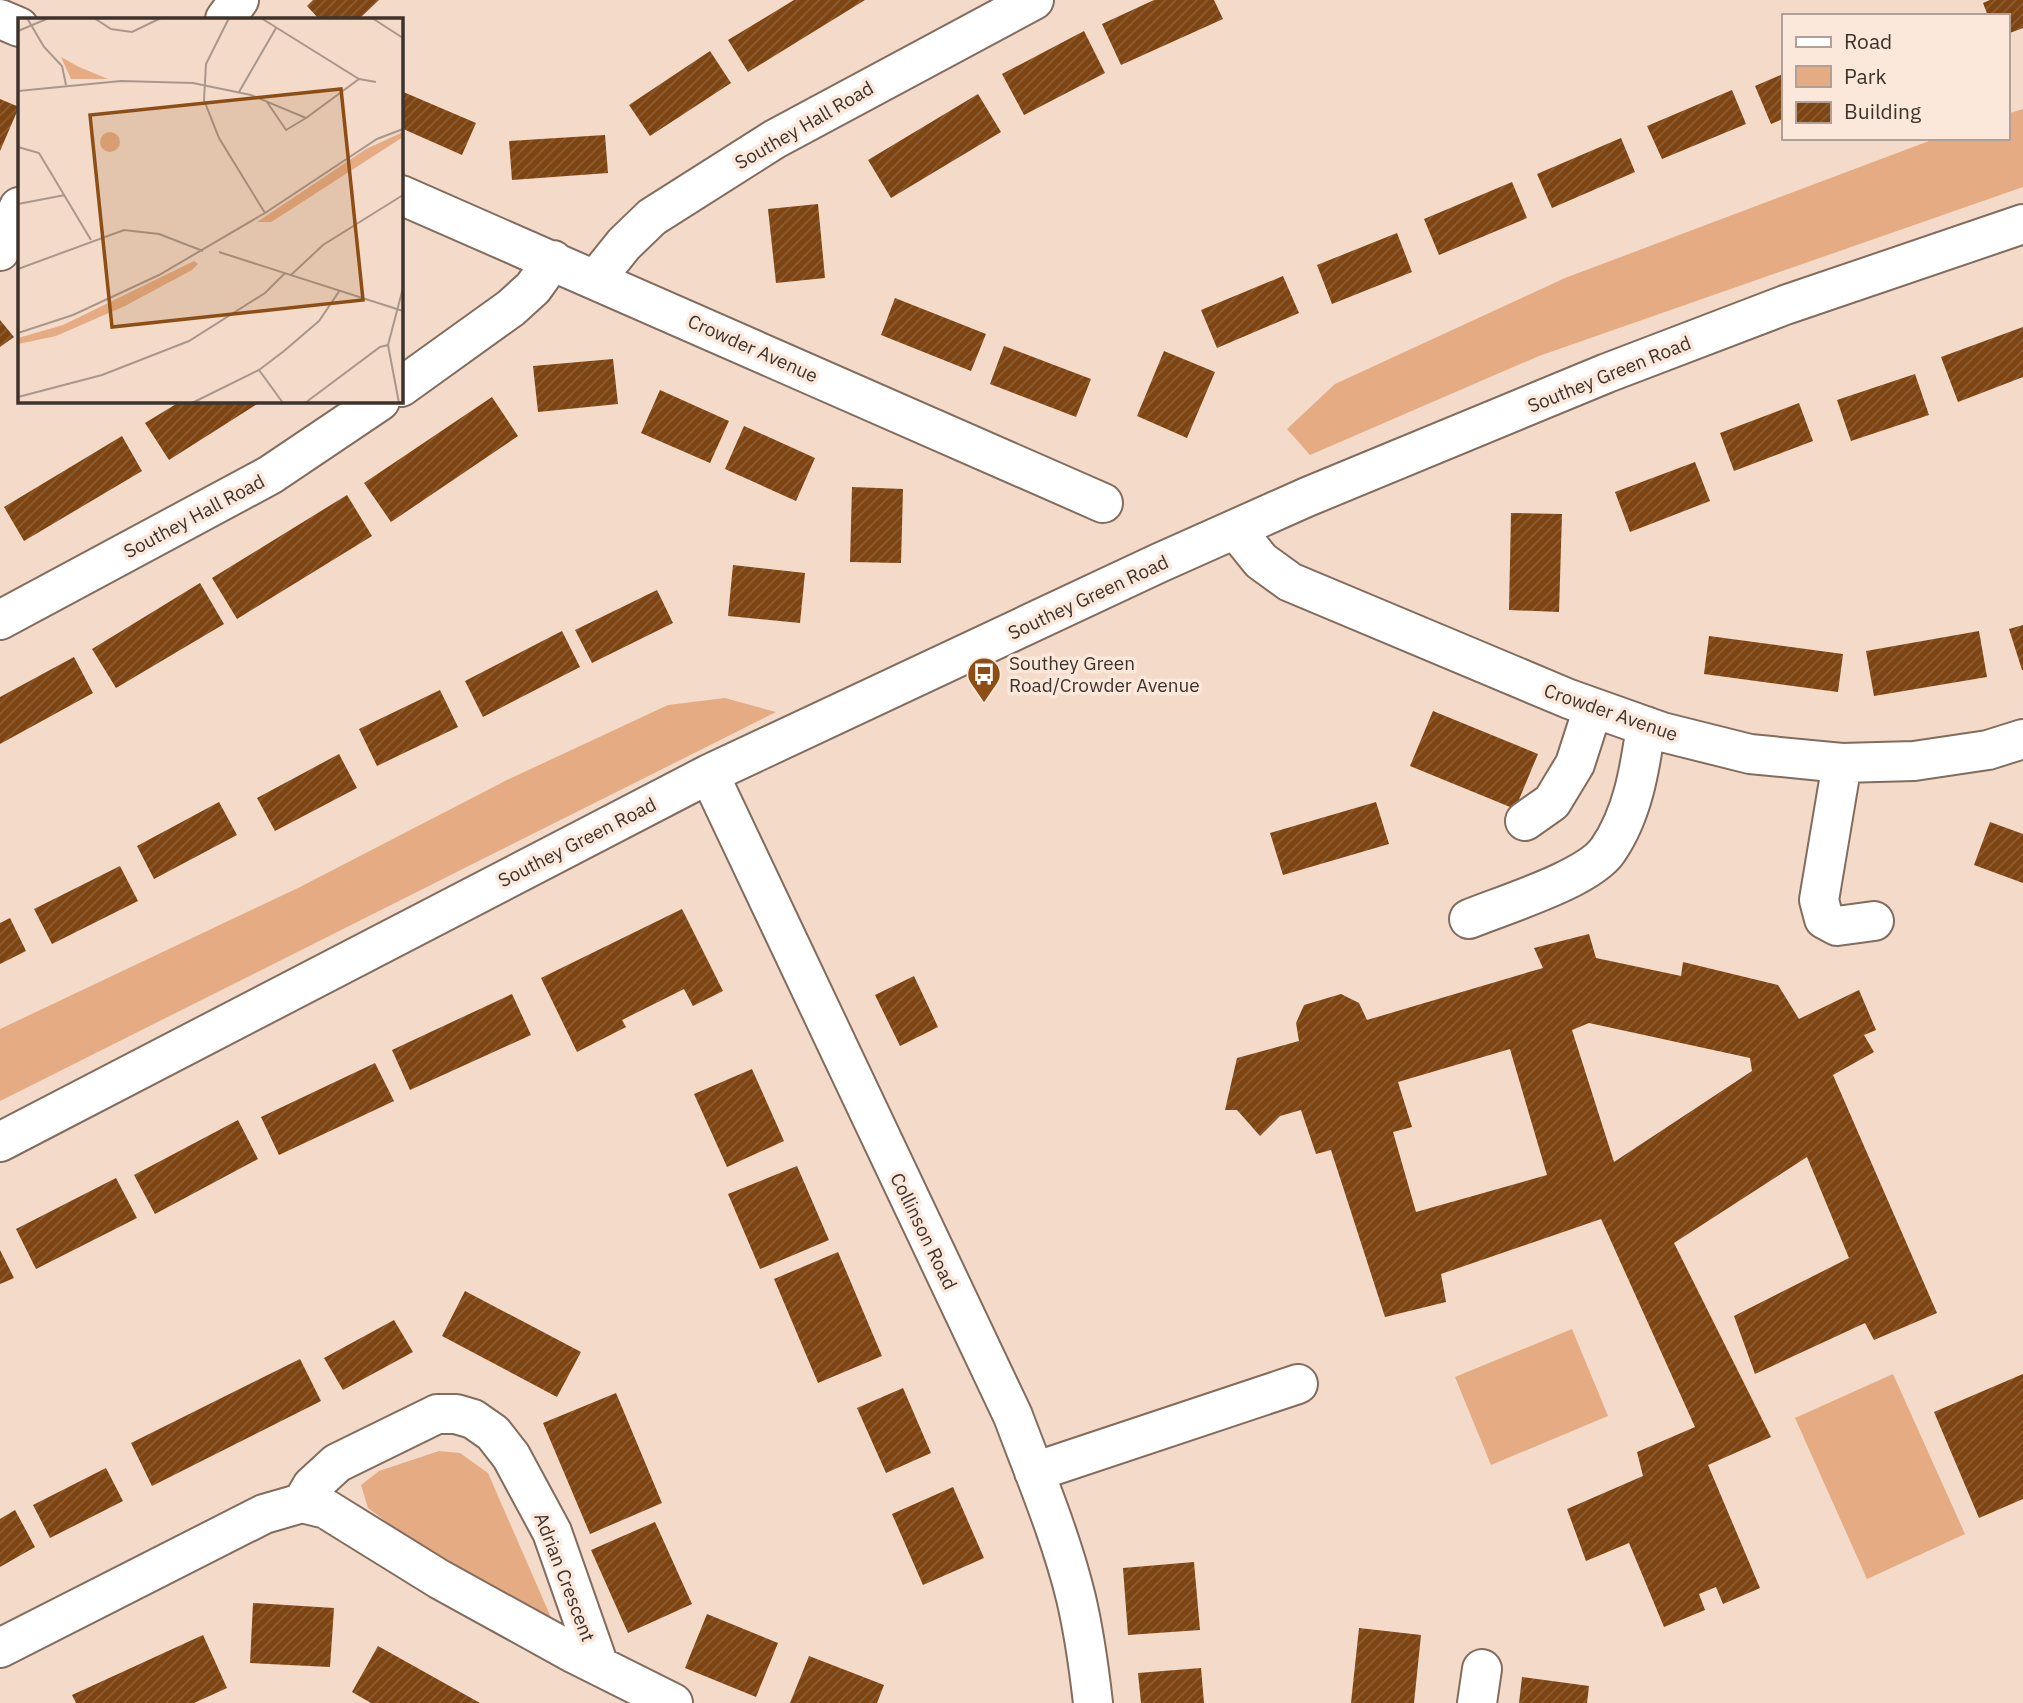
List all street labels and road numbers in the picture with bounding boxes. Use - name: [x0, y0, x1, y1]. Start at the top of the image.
- street label: Southey Hall Road: [730, 76, 878, 174]
- street label: Crowder Avenue: [684, 309, 822, 387]
- street label: Southey Green Road: [1524, 330, 1694, 418]
- street label: Southey Hall Road: [119, 469, 269, 563]
- street label: Southey Green Road: [1004, 549, 1172, 645]
- street label: Crowder Avenue: [1541, 678, 1681, 746]
- street label: Southey Green Road: [494, 792, 660, 892]
- street label: Collinson Road: [885, 1169, 963, 1293]
- street label: Adrian Crescent: [529, 1509, 601, 1645]

